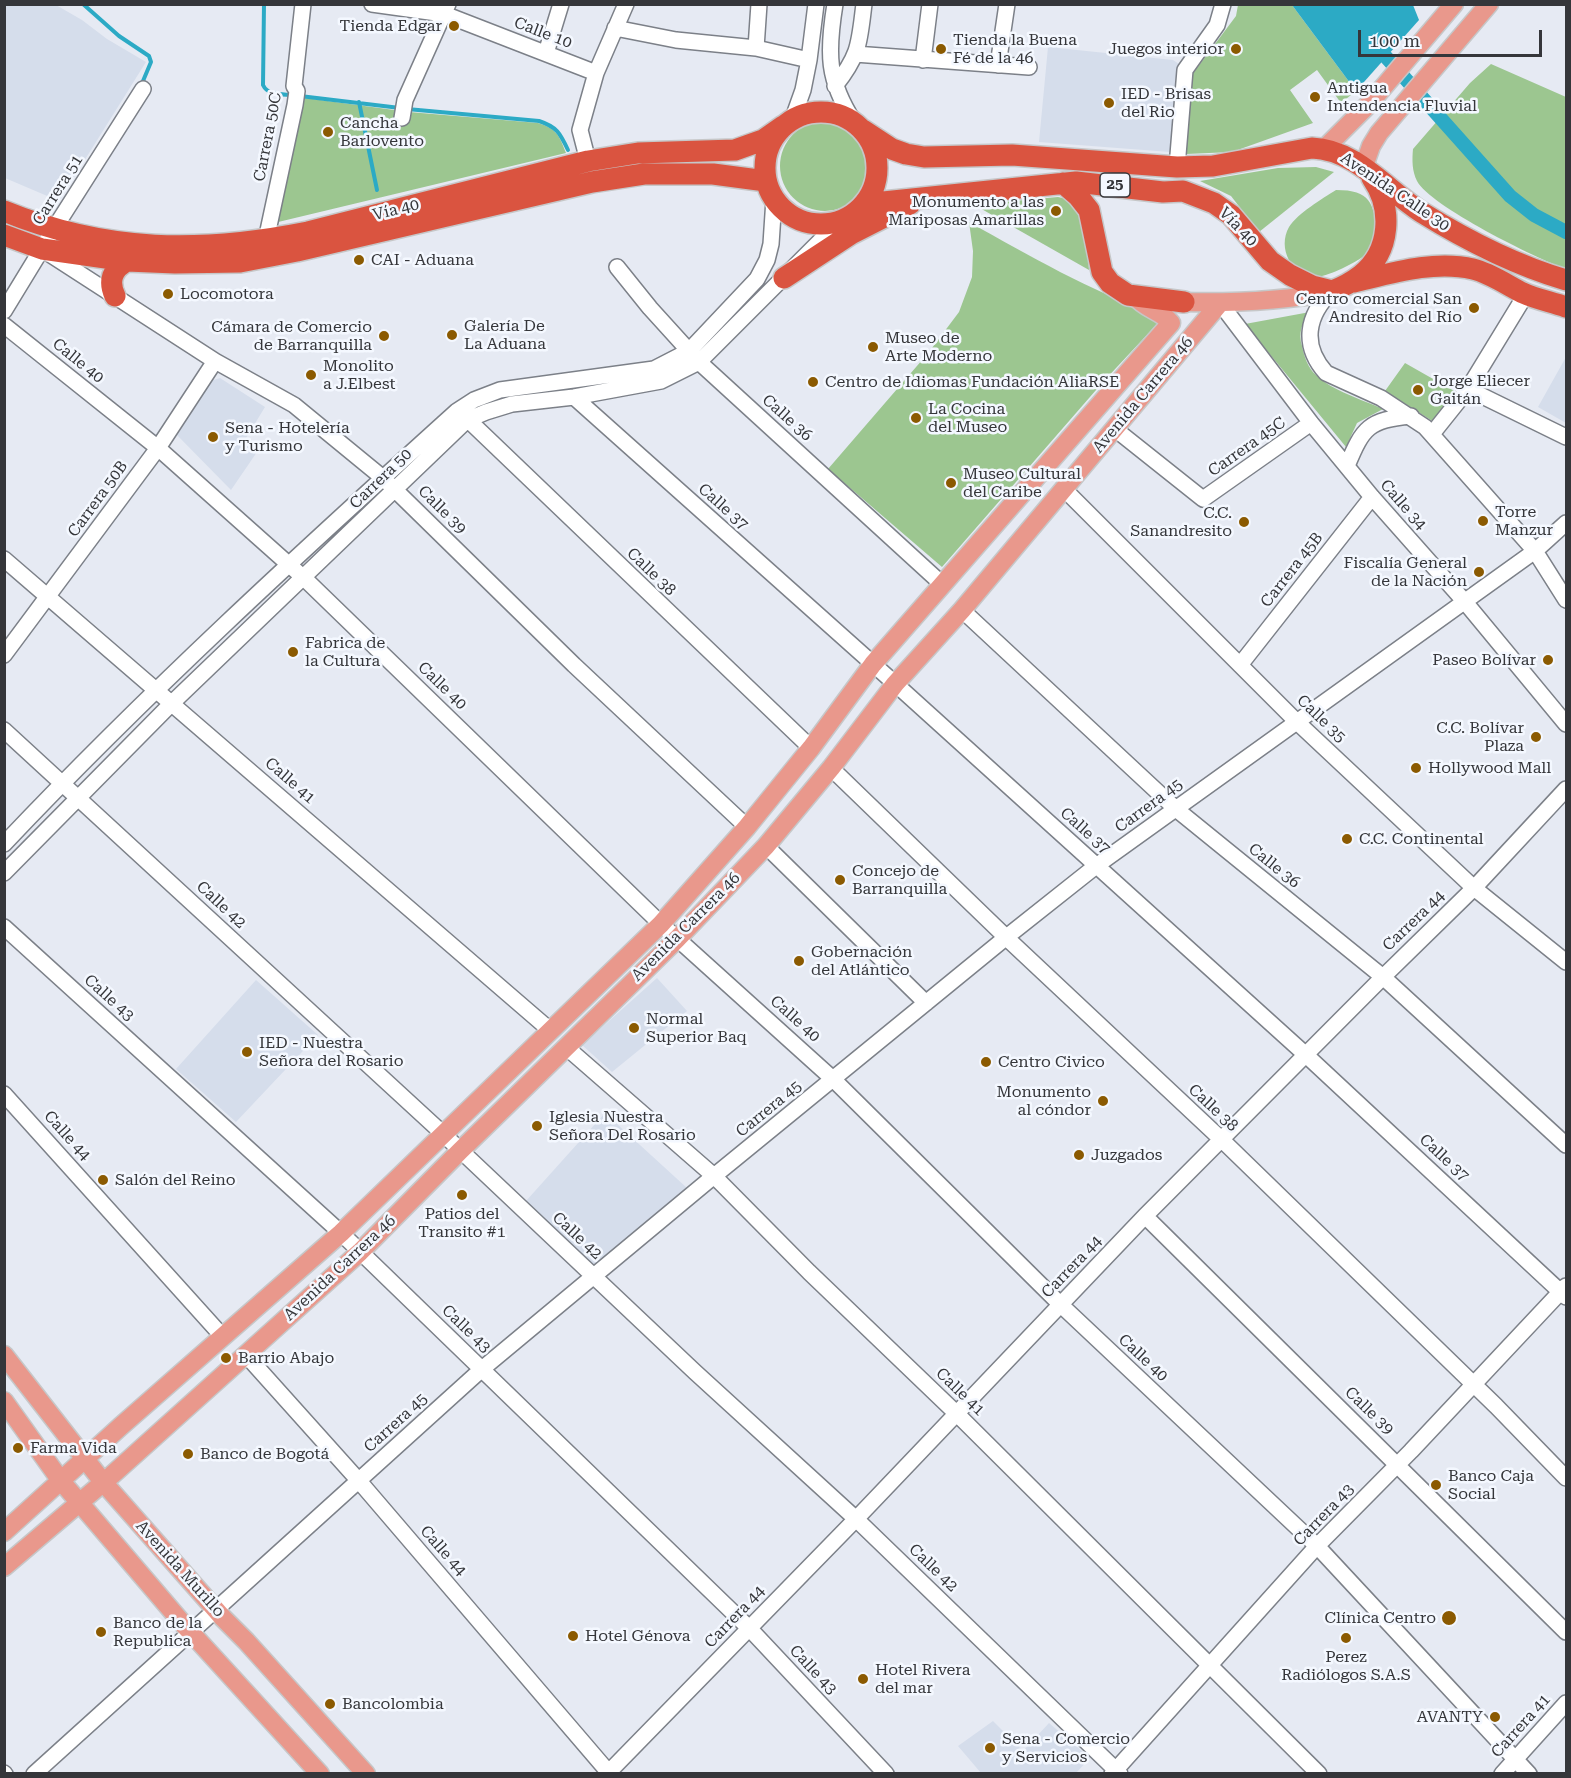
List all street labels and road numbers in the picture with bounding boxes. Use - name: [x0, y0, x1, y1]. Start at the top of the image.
- street label: Calle 10: [511, 13, 575, 53]
- street label: Carrera 50C: [250, 91, 286, 183]
- street label: Avenida Calle 30: [1337, 148, 1453, 236]
- street label: Carrera 51: [29, 151, 87, 229]
- road number: 25: [1100, 173, 1130, 197]
- street label: Vía 40: [371, 195, 421, 225]
- street label: Vía 40: [1215, 203, 1261, 251]
- street label: Avenida Carrera 46: [1089, 333, 1197, 457]
- street label: Calle 40: [48, 334, 108, 388]
- street label: Calle 36: [758, 391, 816, 445]
- street label: Carrera 45C: [1204, 413, 1290, 481]
- street label: Carrera 50: [346, 445, 416, 513]
- street label: Carrera 50B: [64, 457, 132, 541]
- street label: Calle 34: [1376, 476, 1430, 534]
- street label: Calle 37: [694, 480, 752, 534]
- street label: Calle 39: [414, 482, 470, 538]
- street label: Carrera 45B: [1257, 529, 1327, 611]
- street label: Calle 38: [622, 544, 680, 600]
- street label: Calle 40: [413, 658, 471, 714]
- street label: Calle 35: [1292, 691, 1350, 747]
- street label: Calle 41: [261, 754, 319, 808]
- street label: Carrera 45: [1111, 775, 1187, 837]
- street label: Calle 37: [1056, 804, 1114, 858]
- street label: Calle 36: [1244, 839, 1304, 893]
- street label: Avenida Carrera 46: [628, 869, 744, 985]
- street label: Calle 42: [192, 877, 250, 933]
- street label: Carrera 44: [1379, 887, 1449, 955]
- street label: Calle 43: [80, 971, 138, 1025]
- street label: Calle 40: [766, 992, 824, 1046]
- street label: Carrera 45: [732, 1077, 806, 1141]
- street label: Calle 38: [1184, 1080, 1242, 1136]
- street label: Calle 44: [40, 1107, 94, 1165]
- street label: Calle 37: [1415, 1130, 1473, 1186]
- street label: Calle 42: [548, 1208, 606, 1264]
- street label: Avenida Carrera 46: [280, 1211, 400, 1325]
- street label: Carrera 44: [1038, 1232, 1106, 1302]
- street label: Calle 43: [437, 1301, 495, 1357]
- street label: Calle 40: [1114, 1330, 1172, 1386]
- street label: Calle 41: [931, 1364, 989, 1420]
- street label: Calle 39: [1340, 1383, 1398, 1439]
- street label: Carrera 45: [360, 1389, 432, 1457]
- street label: Carrera 43: [1290, 1480, 1358, 1550]
- street label: Avenida Murillo: [132, 1517, 228, 1621]
- street label: Calle 44: [416, 1522, 470, 1580]
- street label: Calle 42: [904, 1540, 962, 1596]
- street label: Carrera 44: [701, 1582, 769, 1652]
- street label: Calle 43: [785, 1641, 841, 1699]
- street label: Carrera 41: [1487, 1690, 1555, 1762]

